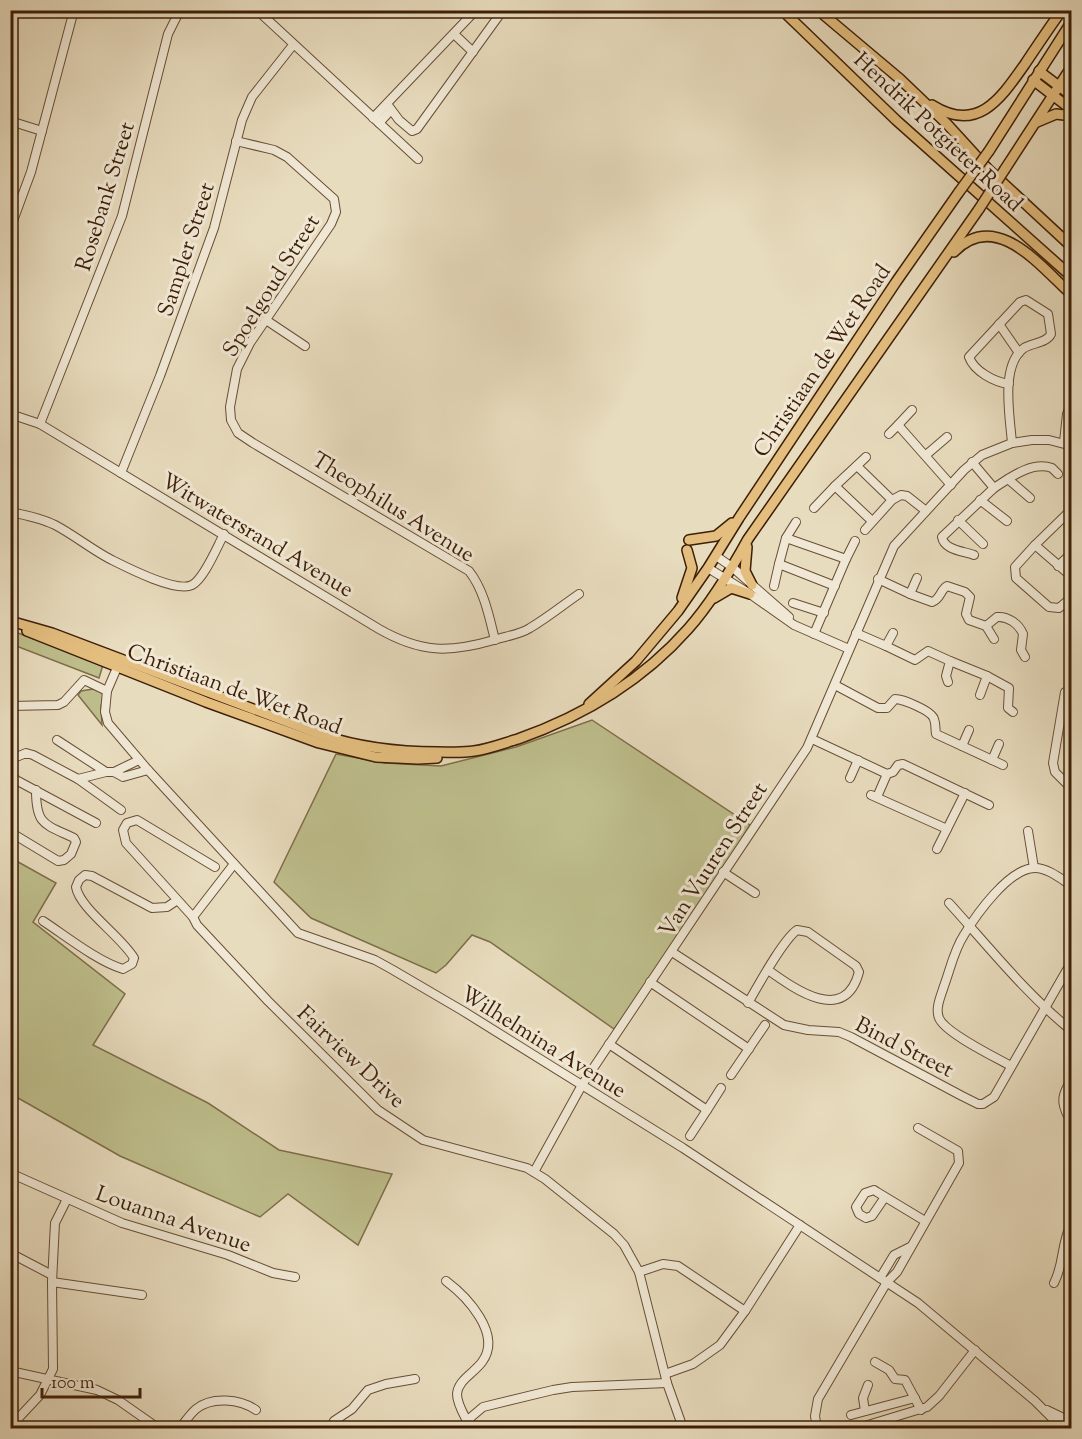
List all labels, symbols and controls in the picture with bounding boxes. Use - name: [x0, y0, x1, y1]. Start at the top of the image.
- street label: Hendrik Potgieter Road: [845, 46, 1029, 221]
- street label: Rosebank Street: [69, 118, 145, 275]
- street label: Sampler Street: [151, 178, 225, 321]
- street label: Spoelgoud Street: [216, 209, 329, 364]
- street label: Christiaan de Wet Road: [747, 259, 900, 465]
- street label: Theophilus Avenue: [305, 445, 480, 572]
- street label: Witwatersrand Avenue: [154, 466, 359, 607]
- street label: Christiaan de Wet Road: [122, 637, 346, 745]
- street label: Van Vuuren Street: [652, 776, 777, 944]
- street label: Wilhelmina Avenue: [453, 980, 632, 1108]
- street label: Fairview Drive: [289, 999, 411, 1117]
- street label: Bind Street: [849, 1010, 959, 1087]
- street label: Louanna Avenue: [91, 1179, 255, 1262]
- scale bar: [42, 1361, 140, 1399]
- text: 100 m: [51, 1371, 95, 1397]

